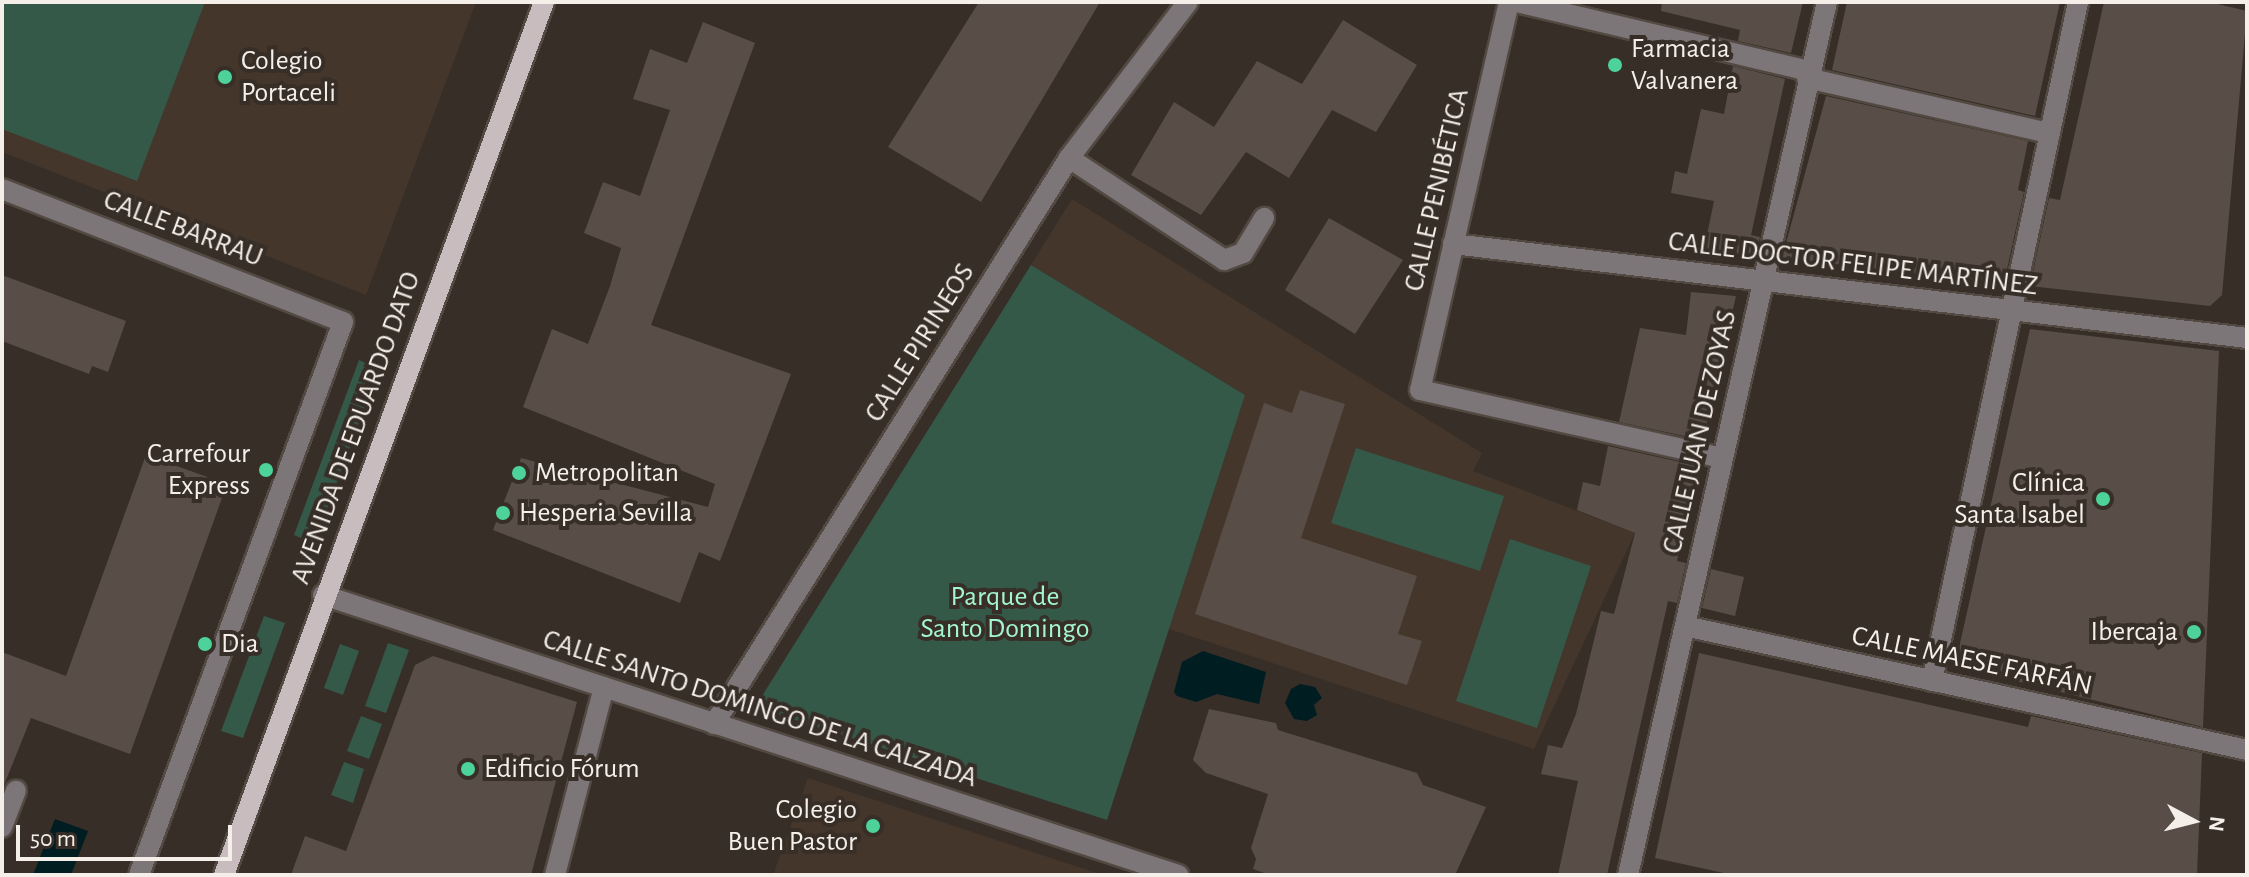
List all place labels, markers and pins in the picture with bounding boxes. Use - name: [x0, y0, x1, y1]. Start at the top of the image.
- place label: Farmacia Valvanera: [1631, 32, 1738, 98]
- place label: Colegio Portaceli: [241, 44, 336, 110]
- marker: Farmacia Valvanera: [1606, 56, 1624, 74]
- marker: Colegio Portaceli: [216, 68, 234, 86]
- place label: Carrefour Express: [147, 437, 250, 503]
- place label: Metropolitan: [535, 456, 679, 490]
- marker: Carrefour Express: [257, 461, 275, 479]
- marker: Metropolitan: [510, 464, 528, 482]
- place label: Clínica Santa Isabel: [1954, 466, 2085, 532]
- marker: Clínica Santa Isabel: [2092, 488, 2114, 510]
- place label: Hesperia Sevilla: [519, 496, 692, 530]
- marker: Hesperia Sevilla: [494, 504, 512, 522]
- place label: Ibercaja: [2090, 615, 2178, 649]
- marker: Ibercaja: [2185, 623, 2203, 641]
- place label: Dia: [221, 627, 259, 661]
- marker: Dia: [196, 635, 214, 653]
- place label: Edificio Fórum: [484, 752, 640, 786]
- marker: Edificio Fórum: [459, 760, 477, 778]
- place label: Colegio Buen Pastor: [728, 793, 857, 859]
- marker: Colegio Buen Pastor: [864, 817, 882, 835]

